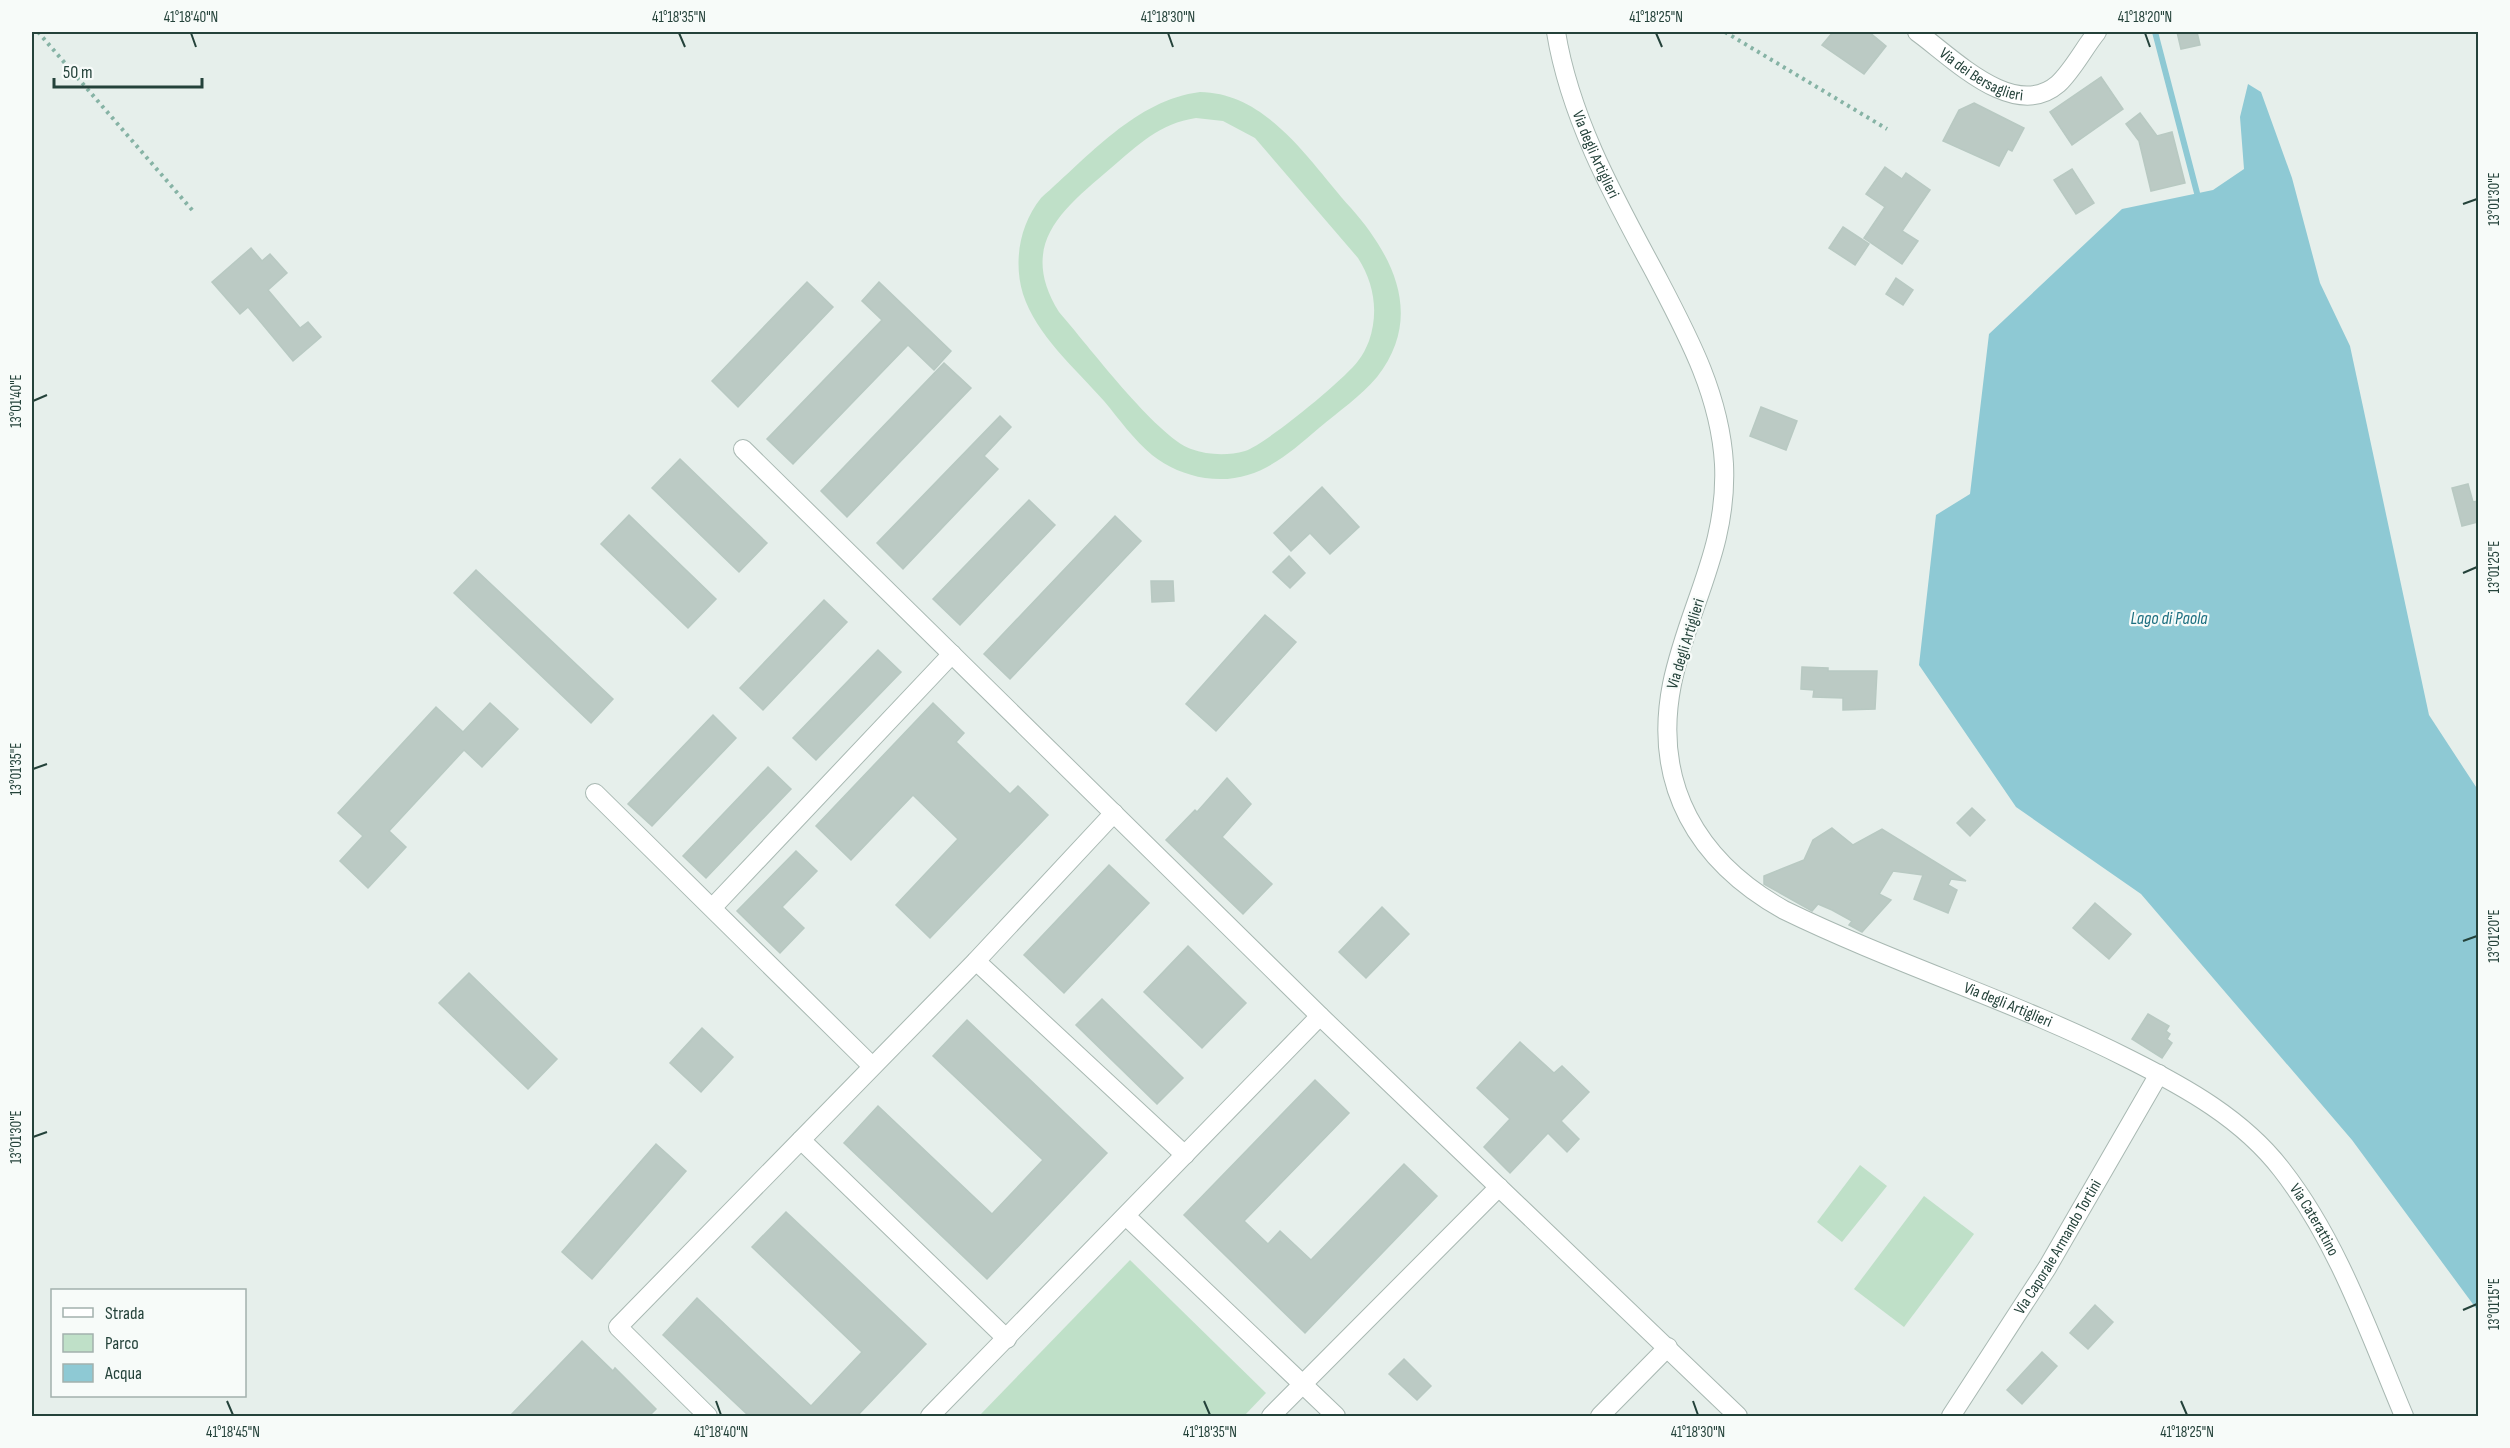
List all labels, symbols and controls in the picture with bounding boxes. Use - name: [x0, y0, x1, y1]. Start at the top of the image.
- text: 41°18'40"N: [164, 8, 218, 27]
- text: 41°18'35"N: [652, 8, 706, 27]
- text: 41°18'30"N: [1141, 8, 1195, 27]
- text: 41°18'25"N: [1629, 8, 1683, 27]
- text: 41°18'20"N: [2118, 8, 2172, 27]
- street label: Via dei Bersaglieri: [1935, 44, 2024, 105]
- scale bar: [54, 51, 202, 89]
- text: 50 m: [63, 62, 93, 83]
- street label: Via degli Artiglieri: [1568, 108, 1623, 201]
- text: 13°01'30"E: [2485, 172, 2504, 226]
- text: 13°01'40"E: [7, 374, 26, 428]
- text: 13°01'25"E: [2485, 541, 2504, 593]
- street label: Via degli Artiglieri: [1663, 596, 1709, 692]
- water label: Lago di Paola: [2130, 608, 2208, 629]
- text: 13°01'35"E: [7, 743, 26, 795]
- text: 13°01'20"E: [2485, 909, 2504, 963]
- street label: Via degli Artiglieri: [1961, 978, 2055, 1031]
- text: 13°01'30"E: [7, 1110, 26, 1164]
- street label: Via Caporale Armando Tortini: [2010, 1176, 2105, 1318]
- street label: Via Caterattino: [2286, 1180, 2343, 1259]
- text: 13°01'15"E: [2485, 1278, 2504, 1330]
- legend: [51, 1289, 246, 1397]
- text: Strada: [105, 1303, 145, 1324]
- text: Parco: [105, 1333, 139, 1354]
- text: Acqua: [104, 1363, 142, 1384]
- text: 41°18'45"N: [206, 1423, 260, 1442]
- text: 41°18'40"N: [694, 1423, 748, 1442]
- text: 41°18'35"N: [1183, 1423, 1237, 1442]
- text: 41°18'30"N: [1671, 1423, 1725, 1442]
- text: 41°18'25"N: [2160, 1423, 2214, 1442]

